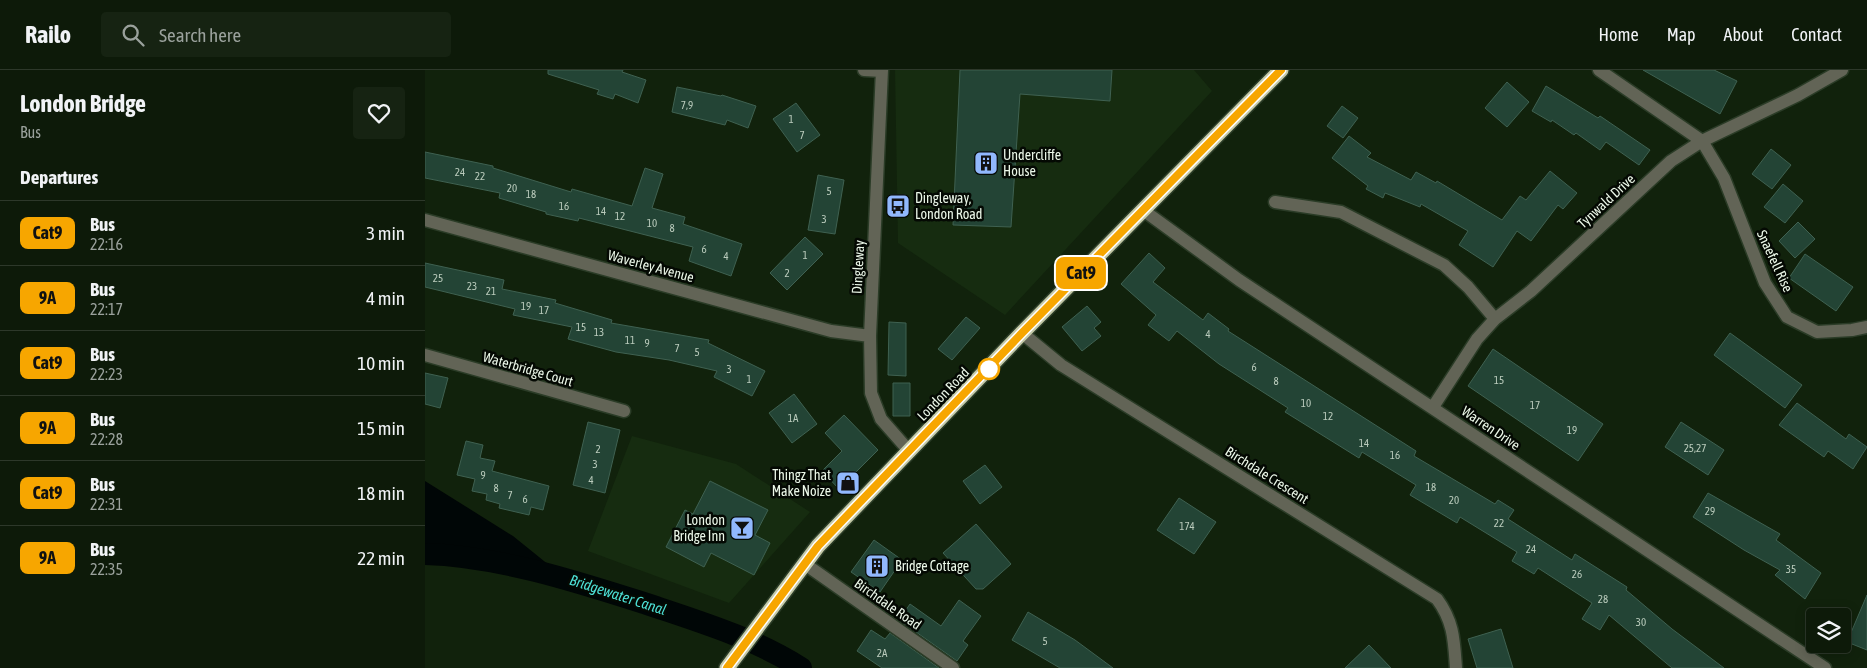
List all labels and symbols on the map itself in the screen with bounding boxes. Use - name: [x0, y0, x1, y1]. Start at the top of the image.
- house number: 7,9: [681, 99, 693, 111]
- house number: 1: [788, 113, 794, 125]
- house number: 7: [799, 129, 805, 141]
- place label: Undercliffe House: [1003, 147, 1061, 179]
- building icon: Undercliffe House: [973, 150, 999, 176]
- house number: 24: [455, 166, 465, 178]
- house number: 22: [475, 170, 485, 182]
- street label: Tynwald Drive: [1574, 171, 1638, 231]
- house number: 20: [507, 182, 517, 194]
- house number: 5: [826, 185, 832, 197]
- house number: 18: [526, 188, 536, 200]
- place label: Dingleway, London Road: [915, 190, 982, 222]
- bus stop icon: Dingleway, London Road: [885, 193, 911, 219]
- house number: 16: [559, 200, 569, 212]
- house number: 14: [596, 205, 606, 217]
- house number: 12: [615, 210, 625, 222]
- house number: 3: [821, 213, 827, 225]
- house number: 10: [647, 217, 657, 229]
- house number: 8: [669, 222, 675, 234]
- street label: Snaefell Rise: [1754, 227, 1796, 295]
- street label: Dingleway: [849, 239, 867, 294]
- house number: 6: [701, 243, 707, 255]
- street label: Waverley Avenue: [606, 247, 696, 285]
- house number: 1: [802, 249, 808, 261]
- house number: 4: [723, 250, 729, 262]
- line badge: Cat9: [1046, 257, 1116, 289]
- house number: 2: [784, 267, 790, 279]
- house number: 25: [433, 272, 443, 284]
- house number: 23: [467, 280, 477, 292]
- house number: 21: [486, 285, 496, 297]
- house number: 19: [521, 300, 531, 312]
- house number: 17: [539, 304, 549, 316]
- house number: 15: [576, 321, 586, 333]
- house number: 13: [594, 326, 604, 338]
- house number: 4: [1205, 328, 1211, 340]
- house number: 11: [625, 334, 635, 346]
- house number: 9: [644, 337, 650, 349]
- house number: 7: [674, 342, 680, 354]
- house number: 5: [694, 346, 700, 358]
- street label: Waterbridge Court: [481, 349, 575, 389]
- unlabelled marker: [978, 358, 1000, 380]
- house number: 6: [1251, 361, 1257, 373]
- house number: 3: [726, 363, 732, 375]
- street label: London Road: [914, 364, 972, 424]
- house number: 1: [746, 373, 752, 385]
- house number: 15: [1494, 374, 1504, 386]
- house number: 8: [1273, 375, 1279, 387]
- house number: 10: [1301, 397, 1311, 409]
- house number: 17: [1530, 399, 1540, 411]
- street label: Warren Drive: [1459, 403, 1523, 453]
- house number: 12: [1323, 410, 1333, 422]
- house number: 1A: [788, 412, 799, 424]
- house number: 19: [1567, 424, 1577, 436]
- house number: 14: [1359, 437, 1369, 449]
- house number: 25,27: [1684, 442, 1706, 454]
- house number: 2: [595, 443, 601, 455]
- street label: Birchdale Crescent: [1222, 443, 1312, 507]
- house number: 16: [1390, 449, 1400, 461]
- house number: 3: [592, 458, 598, 470]
- place label: Thingz That Make Noize: [772, 467, 831, 499]
- house number: 9: [480, 469, 486, 481]
- shop icon: Thingz That Make Noize: [835, 470, 861, 496]
- house number: 4: [588, 474, 594, 486]
- house number: 18: [1426, 481, 1436, 493]
- house number: 8: [493, 482, 499, 494]
- house number: 7: [507, 489, 513, 501]
- house number: 6: [522, 493, 528, 505]
- house number: 20: [1449, 494, 1459, 506]
- house number: 29: [1705, 505, 1715, 517]
- place label: London Bridge Inn: [673, 512, 725, 544]
- bar icon: London Bridge Inn: [729, 515, 755, 541]
- house number: 22: [1494, 517, 1504, 529]
- house number: 174: [1179, 520, 1195, 532]
- house number: 24: [1526, 543, 1536, 555]
- building icon: Bridge Cottage: [864, 553, 890, 579]
- place label: Bridge Cottage: [895, 558, 969, 574]
- house number: 35: [1786, 563, 1796, 575]
- house number: 26: [1572, 568, 1582, 580]
- water label: Bridgewater Canal: [568, 571, 669, 618]
- street label: Birchdale Road: [852, 575, 924, 633]
- house number: 28: [1598, 593, 1608, 605]
- house number: 30: [1636, 616, 1646, 628]
- house number: 5: [1042, 635, 1048, 647]
- house number: 2A: [877, 647, 888, 659]

